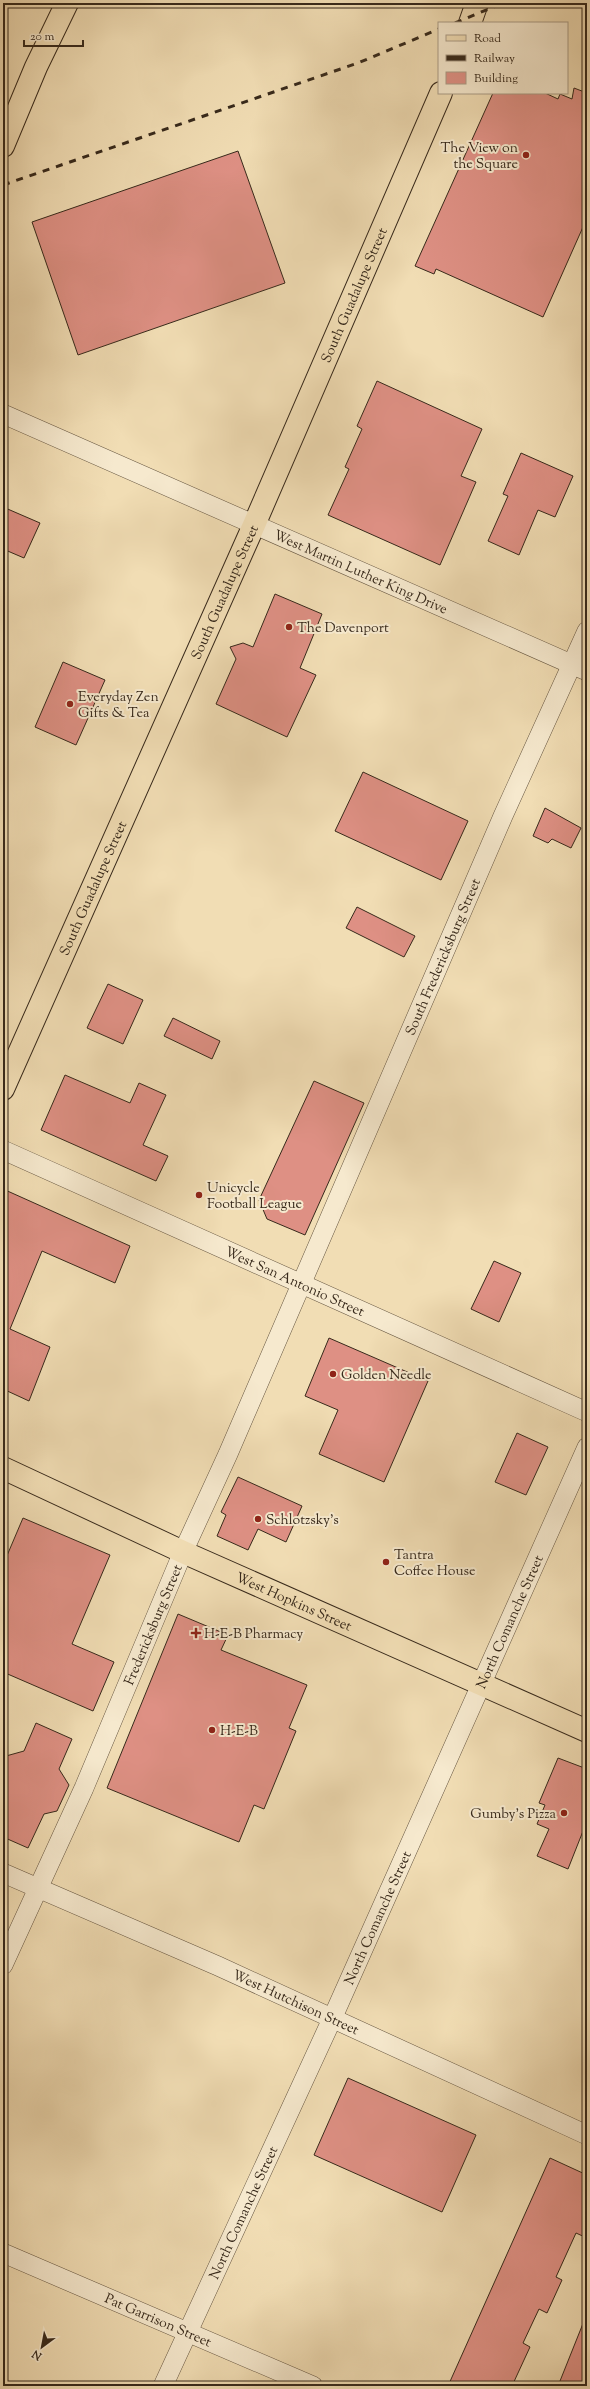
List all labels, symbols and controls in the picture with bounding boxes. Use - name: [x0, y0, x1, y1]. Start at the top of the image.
- scale bar: [24, 22, 83, 48]
- legend: [438, 22, 568, 94]
- text: 20 m: [30, 28, 55, 46]
- text: Road: [474, 30, 501, 48]
- text: Railway: [474, 50, 515, 68]
- text: Building: [474, 70, 518, 88]
- place label: The View on the Square: [440, 139, 518, 175]
- marker: The View on the Square: [521, 150, 531, 160]
- street label: South Guadalupe Street: [317, 225, 394, 367]
- street label: South Guadalupe Street: [187, 522, 265, 663]
- street label: West Martin Luther King Drive: [270, 526, 450, 620]
- place label: The Davenport: [297, 619, 389, 639]
- marker: The Davenport: [284, 622, 294, 632]
- place label: Everyday Zen Gifts & Tea: [78, 688, 159, 724]
- marker: Everyday Zen Gifts & Tea: [65, 699, 75, 709]
- street label: South Guadalupe Street: [56, 818, 133, 959]
- street label: South Fredericksburg Street: [402, 876, 487, 1039]
- place label: Unicycle Football League: [207, 1179, 302, 1215]
- marker: Unicycle Football League: [194, 1190, 204, 1200]
- street label: West San Antonio Street: [221, 1243, 367, 1323]
- place label: Golden Needle: [341, 1366, 432, 1386]
- marker: Golden Needle: [328, 1369, 338, 1379]
- place label: Schlotzsky's: [266, 1511, 339, 1531]
- marker: Schlotzsky's: [253, 1514, 263, 1524]
- place label: Tantra Coffee House: [394, 1546, 476, 1582]
- street label: North Comanche Street: [472, 1552, 550, 1693]
- marker: Tantra Coffee House: [381, 1557, 391, 1567]
- street label: Fredericksburg Street: [120, 1562, 189, 1689]
- street label: West Hopkins Street: [232, 1569, 355, 1638]
- place label: H-E-B Pharmacy: [204, 1625, 303, 1645]
- marker: H-E-B Pharmacy: [191, 1628, 201, 1638]
- place label: H-E-B: [220, 1722, 258, 1742]
- marker: H-E-B: [207, 1725, 217, 1735]
- place label: Gumby's Pizza: [470, 1805, 557, 1825]
- marker: Gumby's Pizza: [559, 1808, 569, 1818]
- street label: North Comanche Street: [340, 1848, 418, 1989]
- street label: West Hutchison Street: [229, 1966, 362, 2041]
- street label: North Comanche Street: [205, 2143, 284, 2283]
- street label: Pat Garrison Street: [101, 2290, 214, 2353]
- north arrow: [22, 2327, 62, 2367]
- text: N: [29, 2345, 46, 2364]

